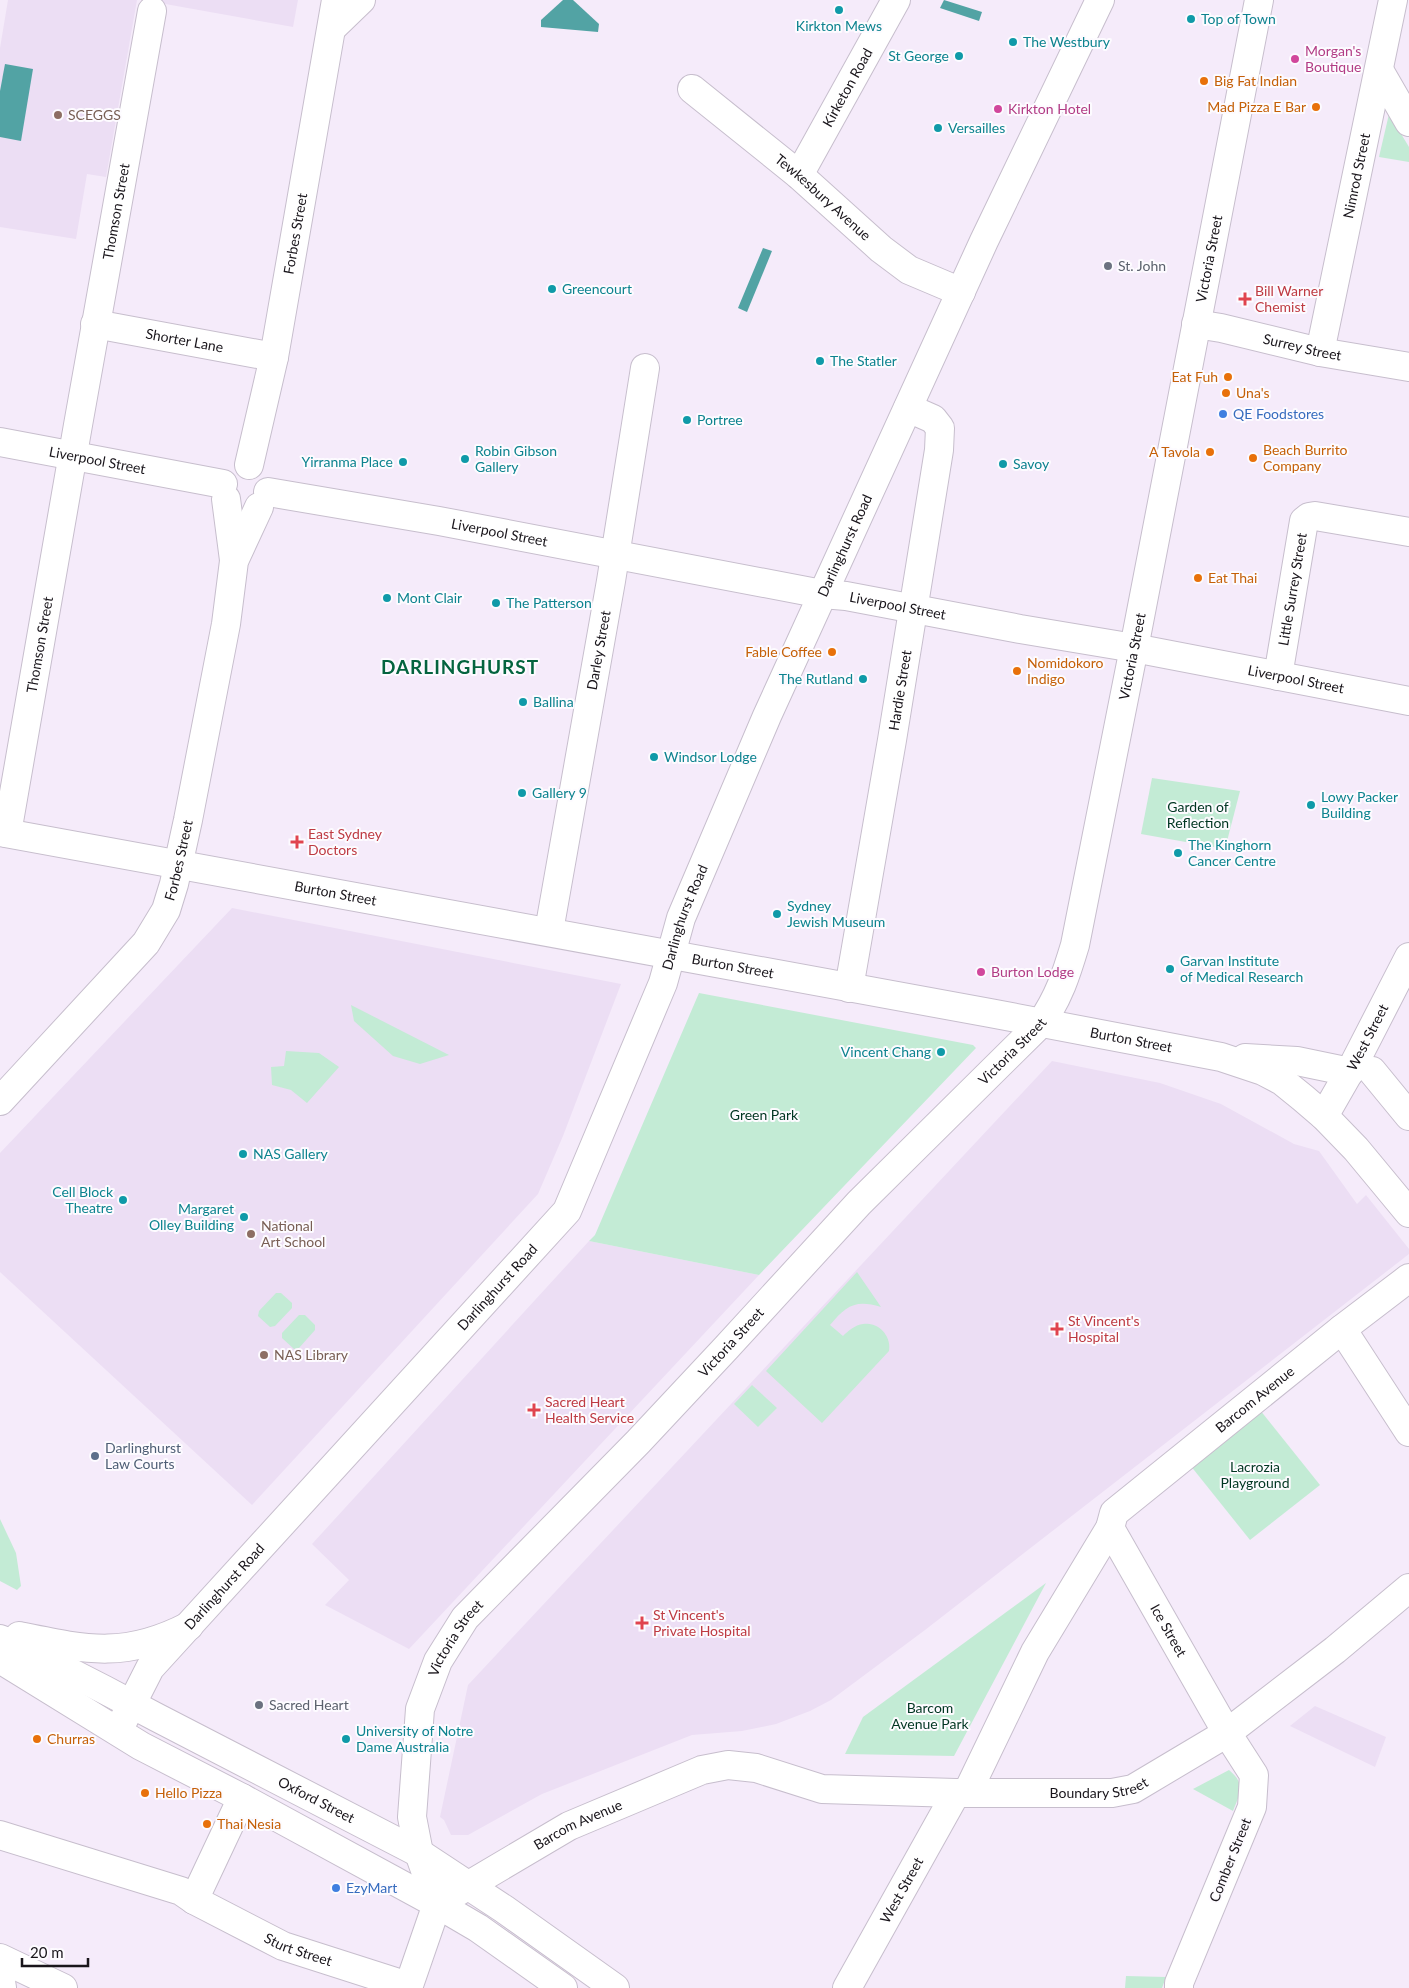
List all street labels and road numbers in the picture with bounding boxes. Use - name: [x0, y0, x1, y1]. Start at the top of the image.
- street label: Kirketon Road: [818, 45, 876, 130]
- street label: Nimrod Street: [1339, 132, 1373, 220]
- street label: Tewkesbury Avenue: [772, 150, 875, 244]
- street label: Thomson Street: [99, 162, 133, 261]
- street label: Forbes Street: [280, 192, 310, 276]
- street label: Victoria Street: [1192, 214, 1225, 304]
- street label: Shorter Lane: [144, 325, 225, 355]
- street label: Surrey Street: [1262, 330, 1343, 363]
- street label: Liverpool Street: [48, 442, 147, 477]
- street label: Darlinghurst Road: [814, 492, 875, 599]
- street label: Liverpool Street: [450, 515, 549, 550]
- street label: Little Surrey Street: [1274, 531, 1310, 647]
- street label: Liverpool Street: [848, 588, 947, 623]
- street label: Thomson Street: [22, 595, 56, 694]
- street label: Darley Street: [583, 609, 614, 691]
- street label: Victoria Street: [1115, 611, 1149, 701]
- street label: Hardie Street: [885, 649, 914, 732]
- street label: Liverpool Street: [1246, 661, 1346, 696]
- street label: Forbes Street: [160, 818, 196, 903]
- street label: Darlinghurst Road: [658, 862, 711, 972]
- street label: Burton Street: [293, 877, 378, 909]
- street label: Burton Street: [691, 950, 775, 981]
- street label: West Street: [1343, 1001, 1391, 1073]
- street label: Victoria Street: [975, 1015, 1050, 1088]
- street label: Burton Street: [1089, 1023, 1174, 1055]
- street label: Darlinghurst Road: [453, 1240, 541, 1334]
- street label: Victoria Street: [694, 1304, 767, 1380]
- street label: Barcom Avenue: [1212, 1362, 1297, 1436]
- street label: Darlinghurst Road: [180, 1540, 268, 1633]
- street label: Victoria Street: [424, 1596, 486, 1678]
- street label: Ice Street: [1147, 1601, 1191, 1660]
- street label: Oxford Street: [275, 1773, 358, 1826]
- street label: Boundary Street: [1049, 1773, 1151, 1801]
- street label: Barcom Avenue: [530, 1796, 624, 1853]
- street label: Comber Street: [1205, 1815, 1254, 1904]
- street label: West Street: [876, 1854, 926, 1926]
- street label: Sturt Street: [262, 1929, 334, 1969]

